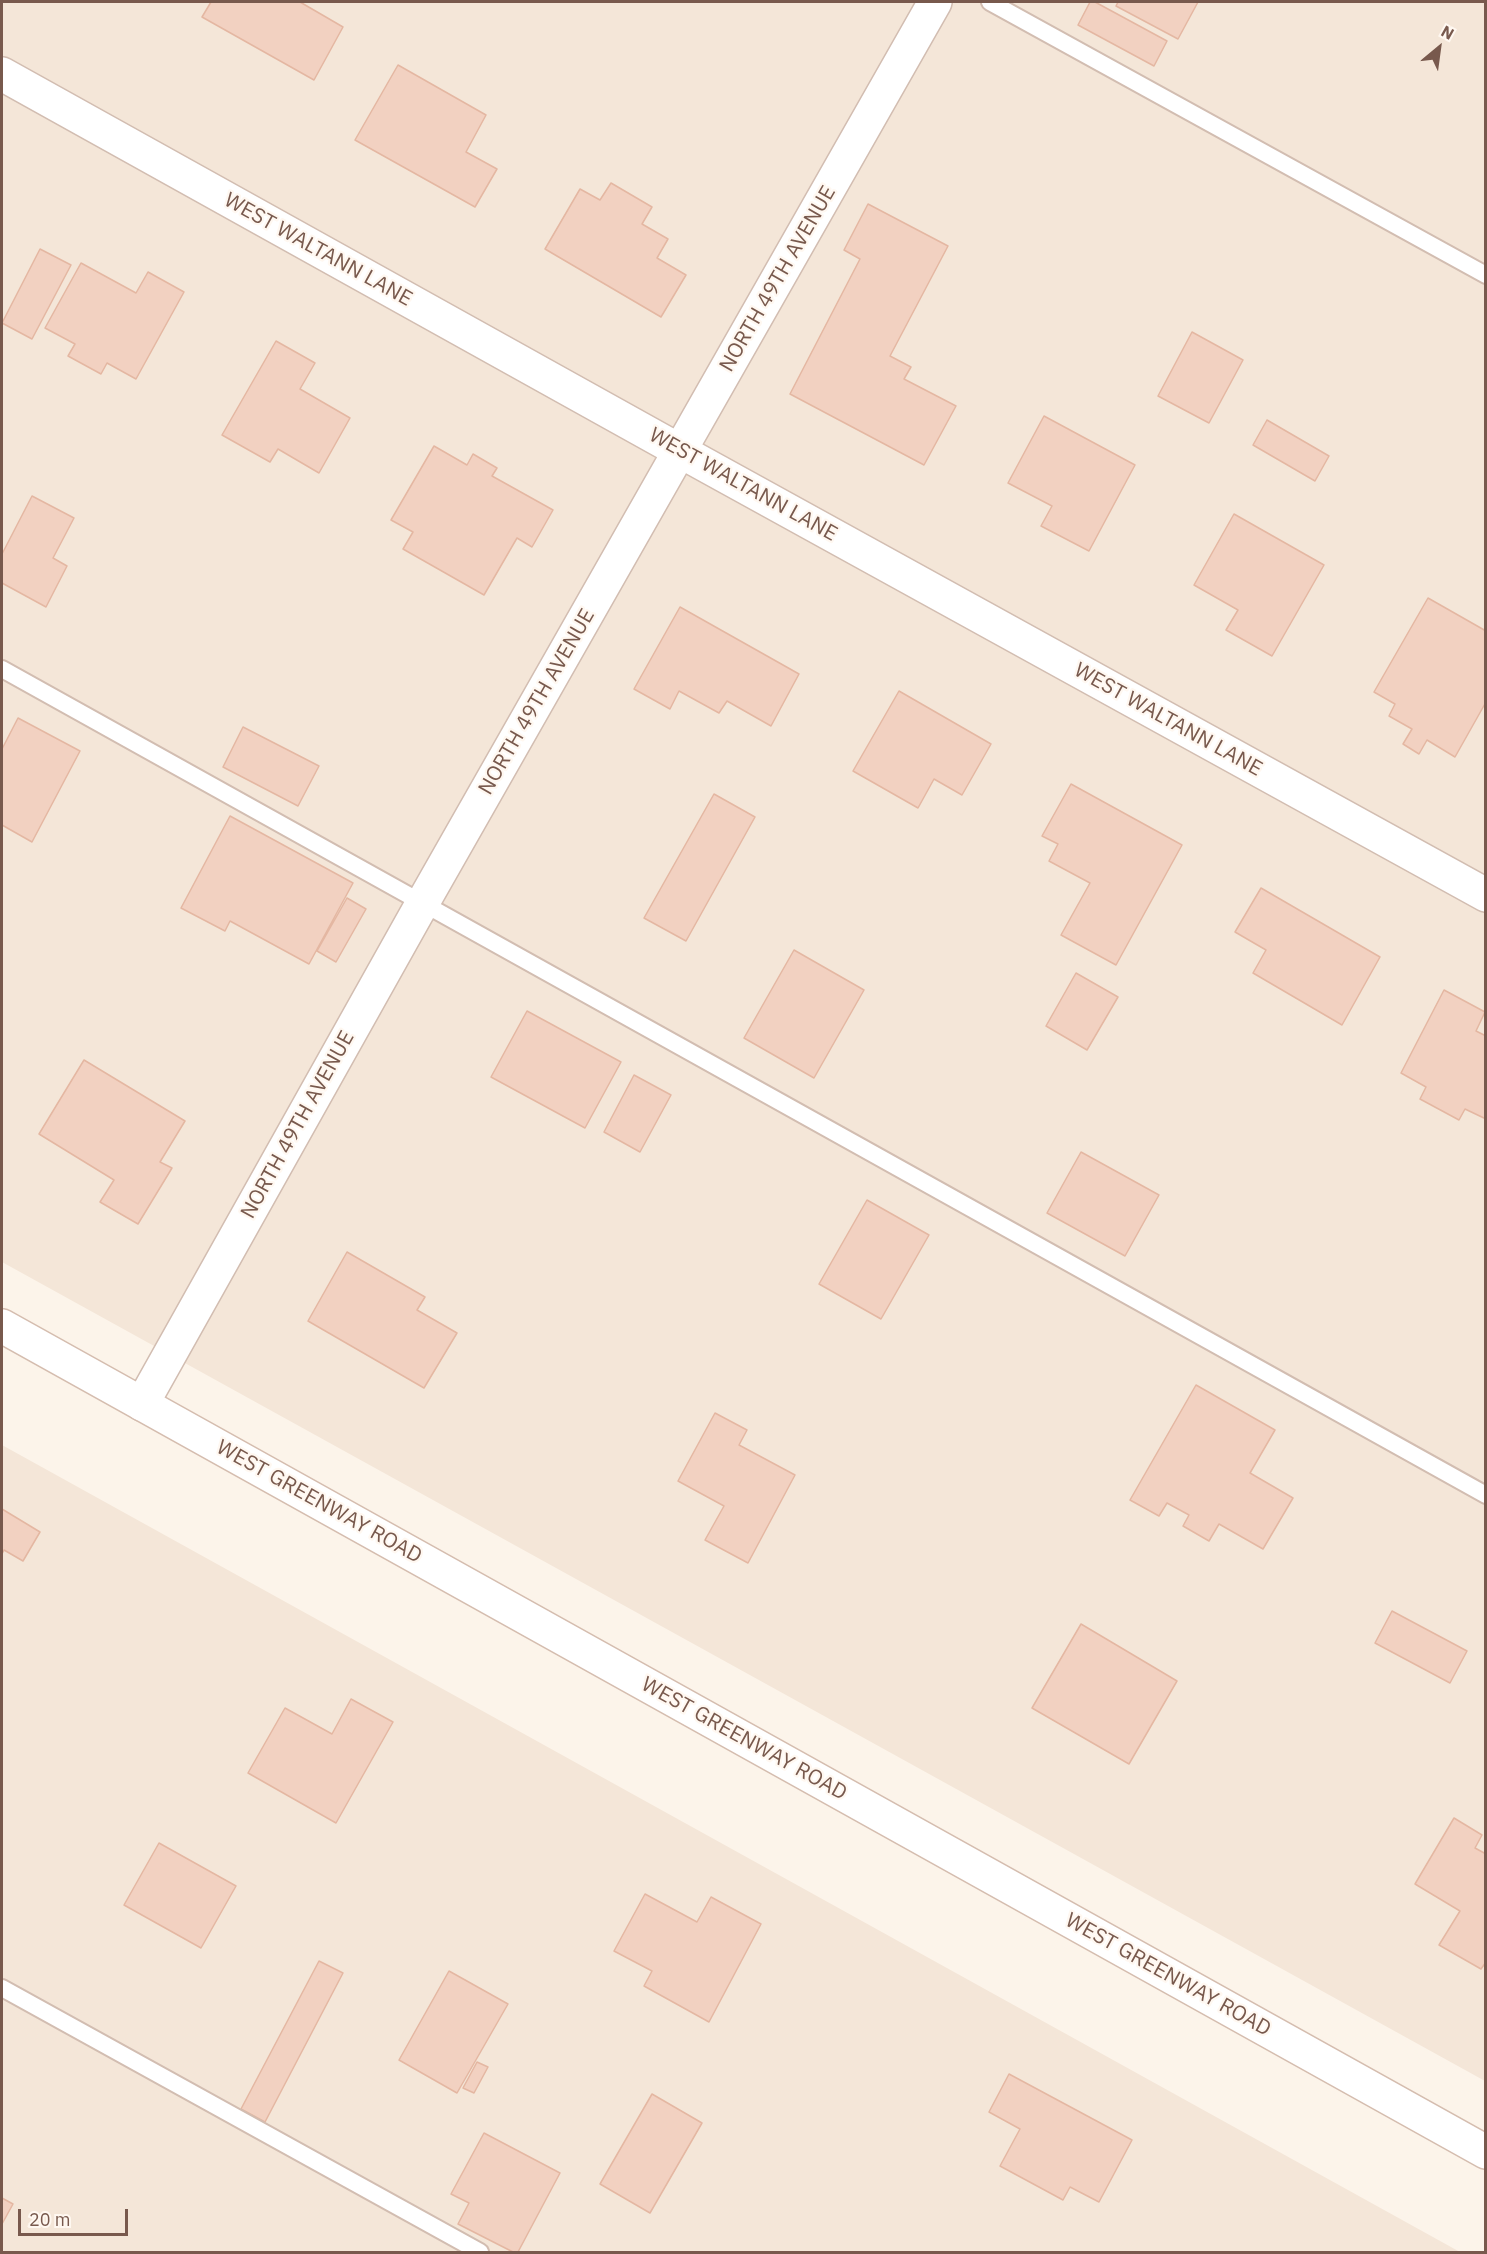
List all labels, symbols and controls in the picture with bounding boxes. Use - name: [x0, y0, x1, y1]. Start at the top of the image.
- north arrow: [1409, 18, 1469, 78]
- text: N: [1438, 21, 1458, 44]
- street label: NORTH 49TH AVENUE: [714, 182, 842, 376]
- street label: WEST WALTANN LANE: [220, 188, 416, 312]
- street label: WEST WALTANN LANE: [645, 423, 841, 547]
- street label: NORTH 49TH AVENUE: [473, 605, 601, 799]
- street label: WEST WALTANN LANE: [1070, 658, 1266, 782]
- street label: NORTH 49TH AVENUE: [236, 1027, 360, 1223]
- street label: WEST GREENWAY ROAD: [212, 1435, 426, 1569]
- street label: WEST GREENWAY ROAD: [637, 1672, 851, 1806]
- street label: WEST GREENWAY ROAD: [1061, 1908, 1275, 2042]
- scale bar: [21, 2197, 130, 2235]
- text: 20 m: [29, 2208, 71, 2231]

